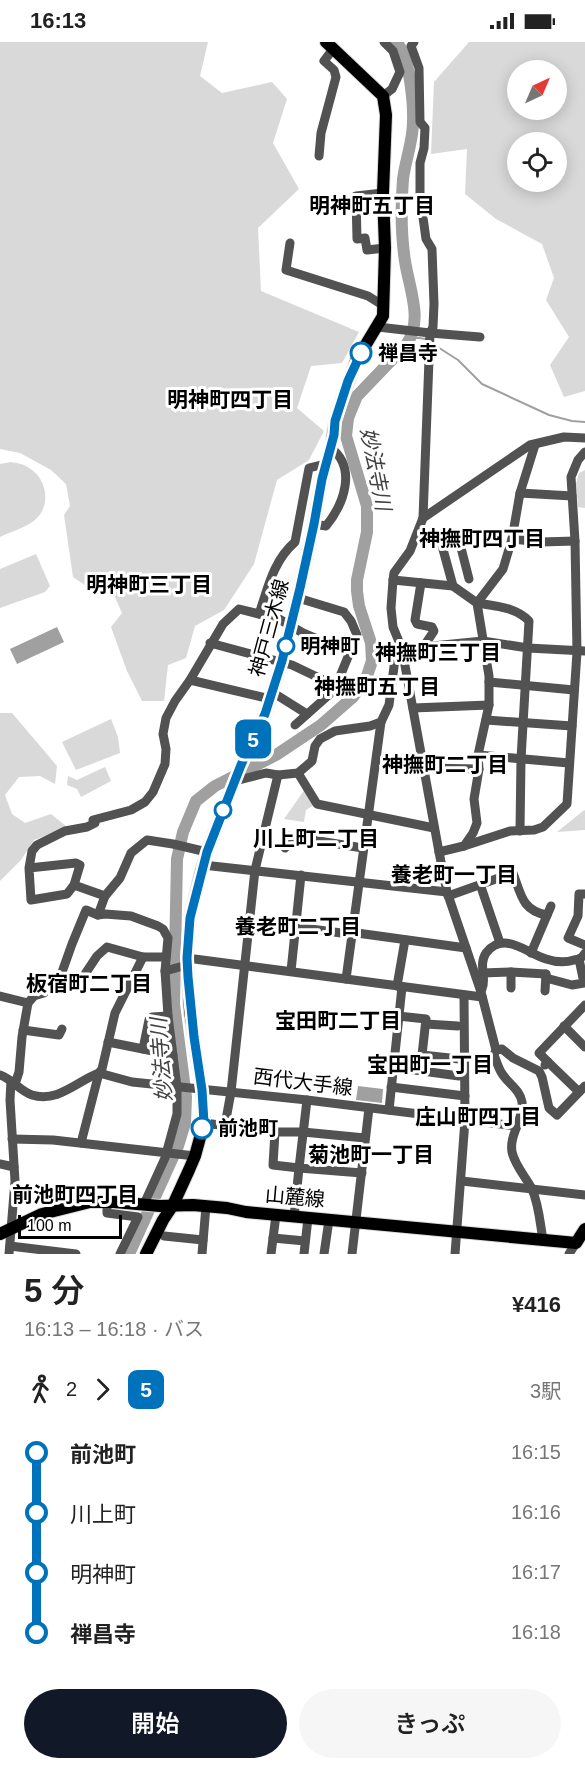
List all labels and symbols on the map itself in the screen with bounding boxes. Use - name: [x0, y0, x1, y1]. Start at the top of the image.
- north arrow: [507, 60, 567, 120]
- district label: 明神町五丁目: [309, 194, 435, 217]
- marker: 禅昌寺: [350, 342, 372, 364]
- place label: 禅昌寺: [378, 342, 438, 364]
- district label: 明神町四丁目: [167, 388, 293, 411]
- water label: 妙法寺川: [357, 426, 396, 514]
- district label: 神撫町四丁目: [419, 527, 545, 550]
- district label: 明神町三丁目: [86, 573, 212, 596]
- street label: 神戸三木線: [245, 577, 293, 679]
- place label: 明神町: [300, 635, 360, 657]
- marker: 明神町: [277, 637, 295, 655]
- district label: 神撫町三丁目: [375, 641, 501, 664]
- district label: 神撫町五丁目: [314, 675, 440, 698]
- line badge: 5: [234, 720, 272, 758]
- district label: 神撫町二丁目: [382, 753, 508, 776]
- unlabelled marker: [214, 801, 232, 819]
- district label: 川上町二丁目: [253, 827, 379, 850]
- district label: 養老町一丁目: [391, 863, 517, 886]
- district label: 養老町二丁目: [235, 915, 361, 938]
- district label: 板宿町二丁目: [26, 972, 152, 995]
- district label: 宝田町二丁目: [275, 1009, 401, 1032]
- water label: 妙法寺川: [146, 1015, 175, 1103]
- district label: 宝田町一丁目: [367, 1053, 493, 1076]
- street label: 西代大手線: [252, 1065, 354, 1099]
- district label: 庄山町四丁目: [415, 1105, 541, 1128]
- marker: 前池町: [191, 1117, 213, 1139]
- place label: 前池町: [218, 1117, 278, 1139]
- district label: 菊池町一丁目: [308, 1143, 434, 1166]
- district label: 前池町四丁目: [12, 1183, 138, 1206]
- street label: 山麓線: [264, 1183, 326, 1211]
- scale bar: [18, 1212, 122, 1240]

